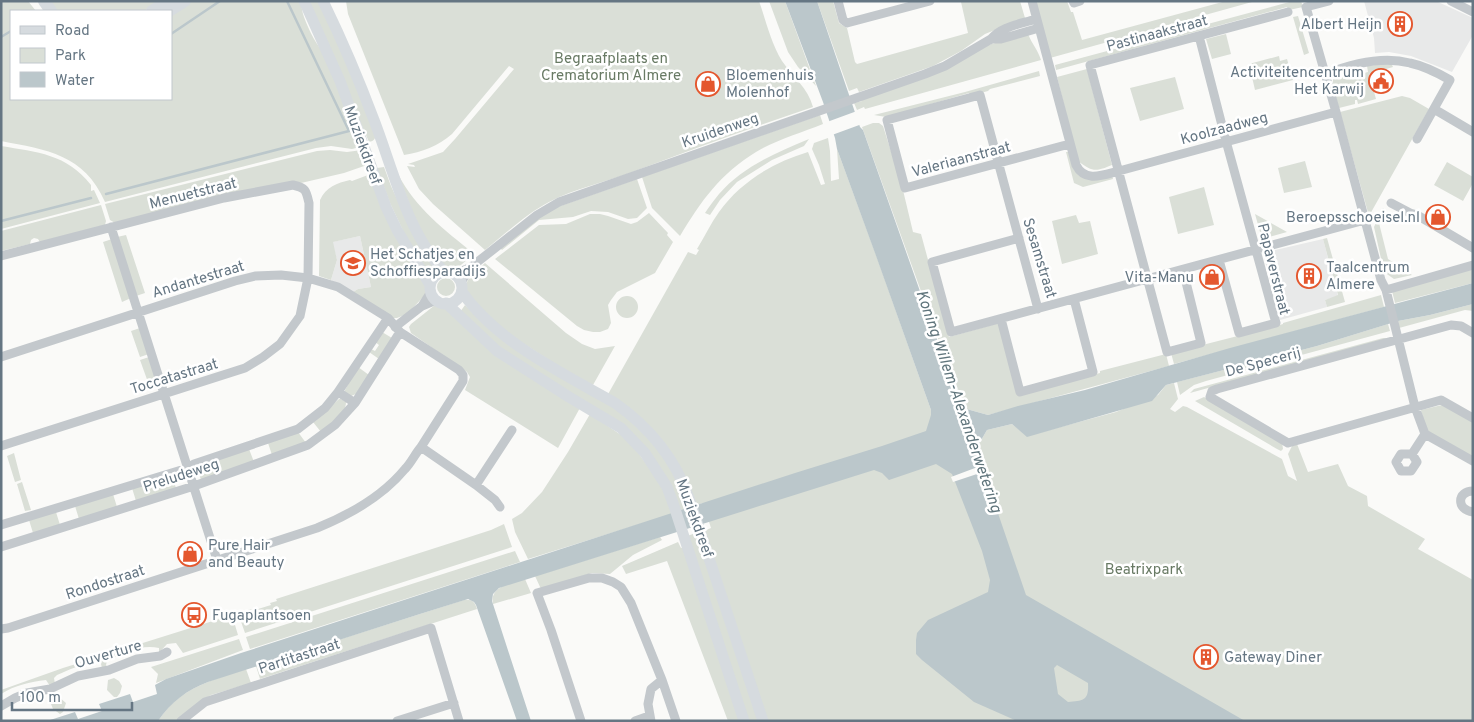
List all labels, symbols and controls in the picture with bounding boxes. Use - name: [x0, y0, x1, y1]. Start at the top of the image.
- legend: [10, 10, 172, 100]
- building icon: Albert Heijn: [1387, 11, 1413, 37]
- street label: Pastinaakstraat: [1105, 12, 1210, 57]
- place label: Albert Heijn: [1301, 16, 1382, 35]
- text: Road: [55, 22, 90, 41]
- text: Park: [55, 47, 86, 66]
- park label: Begraafplaats en Crematorium Almere: [541, 50, 681, 86]
- place label: Activiteitencentrum Het Karwij: [1230, 64, 1364, 100]
- place label: Bloemenhuis Molenhof: [726, 67, 814, 103]
- public building icon: Activiteitencentrum Het Karwij: [1368, 68, 1394, 94]
- shop icon: Bloemenhuis Molenhof: [695, 71, 721, 97]
- text: Water: [55, 72, 95, 91]
- street label: Muziekdreef: [339, 104, 385, 188]
- street label: Kruidenweg: [680, 109, 761, 153]
- street label: Koolzaadweg: [1179, 109, 1270, 150]
- street label: Valeriaanstraat: [910, 138, 1013, 183]
- street label: Menuetstraat: [148, 174, 239, 214]
- shop icon: Beroepsschoeisel.nl: [1425, 204, 1451, 230]
- place label: Beroepsschoeisel.nl: [1286, 209, 1420, 228]
- street label: Sesamstraat: [1017, 216, 1060, 301]
- street label: Papaverstraat: [1252, 221, 1293, 317]
- place label: Het Schatjes en Schoffiesparadijs: [370, 246, 486, 282]
- school or university icon: Het Schatjes en Schoffiesparadijs: [340, 250, 366, 276]
- street label: Andantestraat: [150, 257, 247, 304]
- place label: Taalcentrum Almere: [1326, 259, 1410, 295]
- building icon: Taalcentrum Almere: [1296, 263, 1322, 289]
- shop icon: Vita-Manu: [1199, 264, 1225, 290]
- place label: Vita-Manu: [1125, 269, 1194, 288]
- water label: Koning Willem-Alexanderwetering: [911, 288, 1006, 516]
- street label: De Specerij: [1224, 344, 1303, 383]
- street label: Toccatastraat: [128, 355, 221, 400]
- street label: Preludeweg: [141, 455, 222, 498]
- street label: Muziekdreef: [671, 477, 717, 561]
- place label: Pure Hair and Beauty: [208, 537, 284, 573]
- shop icon: Pure Hair and Beauty: [177, 541, 203, 567]
- park label: Beatrixpark: [1105, 561, 1183, 580]
- street label: Rondostraat: [64, 562, 147, 605]
- bus stop icon: Fugaplantsoen: [181, 602, 207, 628]
- place label: Fugaplantsoen: [212, 607, 311, 626]
- street label: Partitastraat: [256, 635, 343, 680]
- street label: Ouverture: [73, 637, 144, 674]
- building icon: Gateway Diner: [1193, 644, 1219, 670]
- place label: Gateway Diner: [1224, 649, 1322, 668]
- scale bar: [12, 680, 132, 712]
- text: 100 m: [20, 689, 61, 708]

